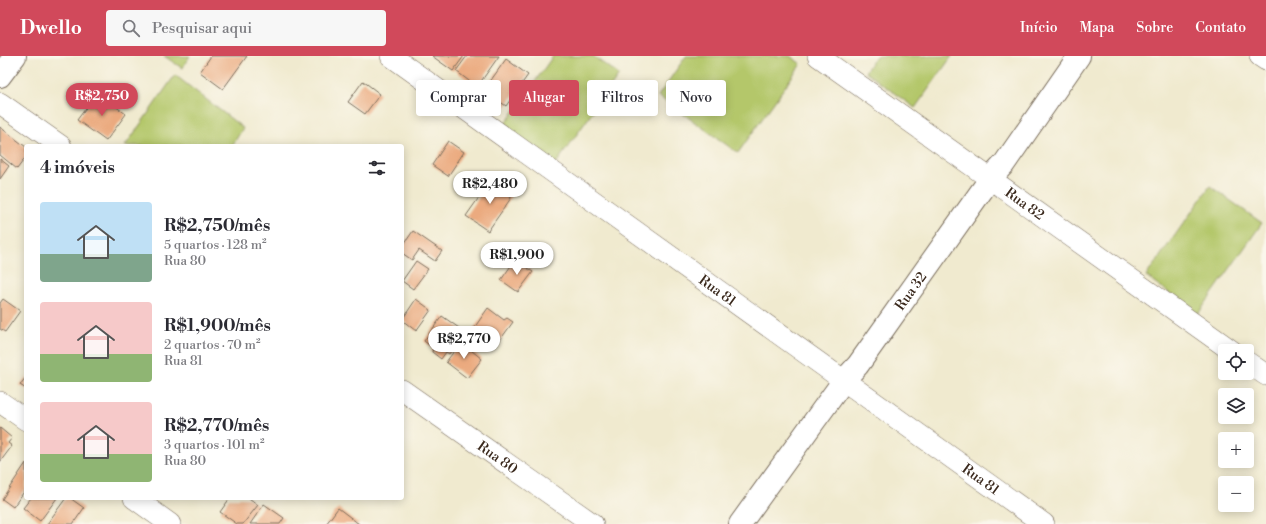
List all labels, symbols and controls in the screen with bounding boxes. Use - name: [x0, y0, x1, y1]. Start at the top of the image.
- search box: [106, 10, 386, 46]
- text: Dwello: [20, 16, 82, 40]
- icon: search: [120, 17, 142, 39]
- text: Pesquisar aqui: [152, 19, 252, 38]
- text: Início: [1020, 19, 1058, 37]
- text: Mapa: [1080, 19, 1114, 37]
- text: Sobre: [1136, 19, 1173, 37]
- text: Contato: [1195, 19, 1246, 37]
- chip: Comprar: [416, 80, 501, 116]
- chip: Alugar: [509, 80, 579, 116]
- chip: Filtros: [587, 80, 658, 116]
- chip: Novo: [666, 80, 726, 116]
- pin: R$2,750: [65, 83, 139, 117]
- text: R$2,750: [75, 88, 129, 104]
- text: 4 imóveis: [40, 157, 115, 179]
- icon: filters: [366, 157, 388, 179]
- pin: R$2,480: [453, 171, 527, 205]
- text: R$2,480: [462, 176, 518, 192]
- street label: Rua 82: [1001, 184, 1048, 224]
- text: R$2,750/mês: [164, 215, 270, 237]
- icon: home: [72, 218, 120, 266]
- text: 5 quartos · 128 m²: [164, 237, 267, 253]
- pin: R$1,900: [480, 242, 554, 276]
- text: R$1,900: [490, 247, 544, 263]
- text: Rua 80: [164, 253, 206, 269]
- street label: Rua 32: [892, 269, 931, 314]
- street label: Rua 81: [695, 271, 739, 311]
- text: R$1,900/mês: [164, 315, 271, 337]
- icon: home: [72, 318, 120, 366]
- pin: R$2,770: [427, 326, 501, 360]
- text: R$2,770: [437, 331, 491, 347]
- text: 2 quartos · 70 m²: [164, 337, 261, 353]
- map controls: [1218, 344, 1254, 512]
- button: locate: [1218, 344, 1254, 380]
- text: Rua 81: [164, 353, 203, 369]
- button: layers: [1218, 388, 1254, 424]
- text: R$2,770/mês: [164, 415, 269, 437]
- icon: home: [72, 418, 120, 466]
- button: +: [1218, 432, 1254, 468]
- text: 3 quartos · 101 m²: [164, 437, 264, 453]
- street label: Rua 80: [473, 438, 521, 478]
- text: Rua 80: [164, 453, 206, 469]
- street label: Rua 81: [958, 460, 1003, 499]
- button: −: [1218, 476, 1254, 512]

